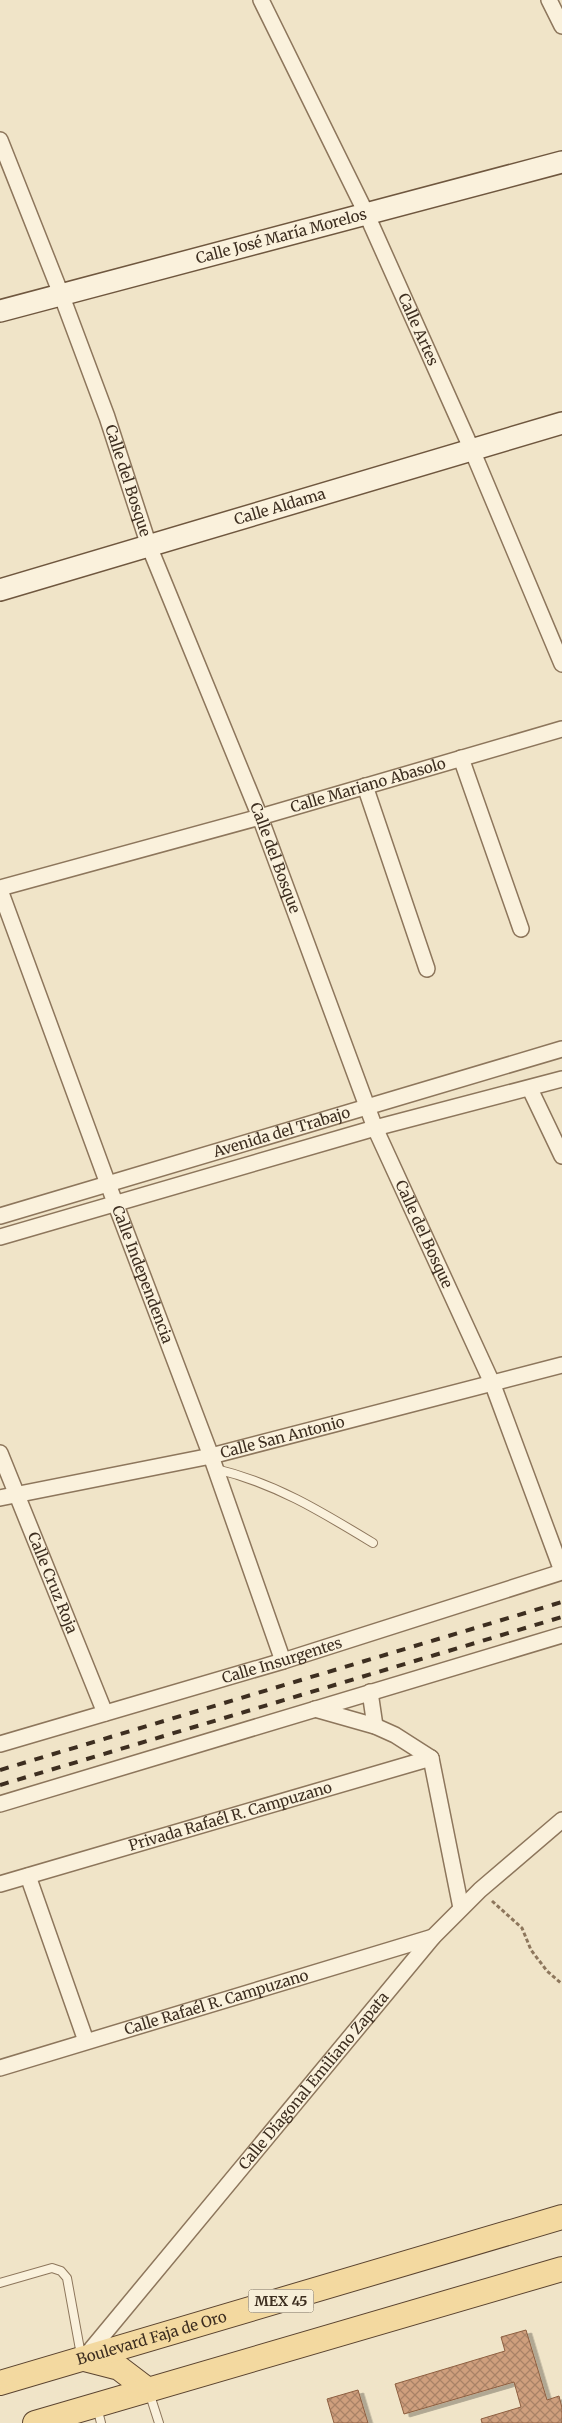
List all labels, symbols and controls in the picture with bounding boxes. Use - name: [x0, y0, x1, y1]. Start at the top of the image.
- street label: Calle José María Morelos: [194, 204, 369, 268]
- street label: Calle Artes: [394, 290, 443, 368]
- street label: Calle del Bosque: [101, 422, 155, 539]
- street label: Calle Aldama: [232, 484, 328, 529]
- street label: Calle Mariano Abasolo: [288, 753, 448, 817]
- street label: Calle del Bosque: [246, 800, 305, 916]
- street label: Avenida del Trabajo: [210, 1102, 353, 1161]
- street label: Calle del Bosque: [391, 1177, 457, 1291]
- street label: Calle Independencia: [108, 1203, 177, 1346]
- street label: Calle San Antonio: [218, 1412, 347, 1462]
- street label: Calle Cruz Roja: [24, 1529, 82, 1636]
- street label: Calle Insurgentes: [220, 1633, 344, 1687]
- street label: Privada Rafaél R. Campuzano: [126, 1777, 334, 1855]
- street label: Calle Rafaél R. Campuzano: [122, 1965, 311, 2039]
- street label: Calle Diagonal Emiliano Zapata: [234, 1988, 393, 2173]
- road number: MEX 45: [248, 2290, 314, 2312]
- street label: Boulevard Faja de Oro: [74, 2307, 229, 2369]

